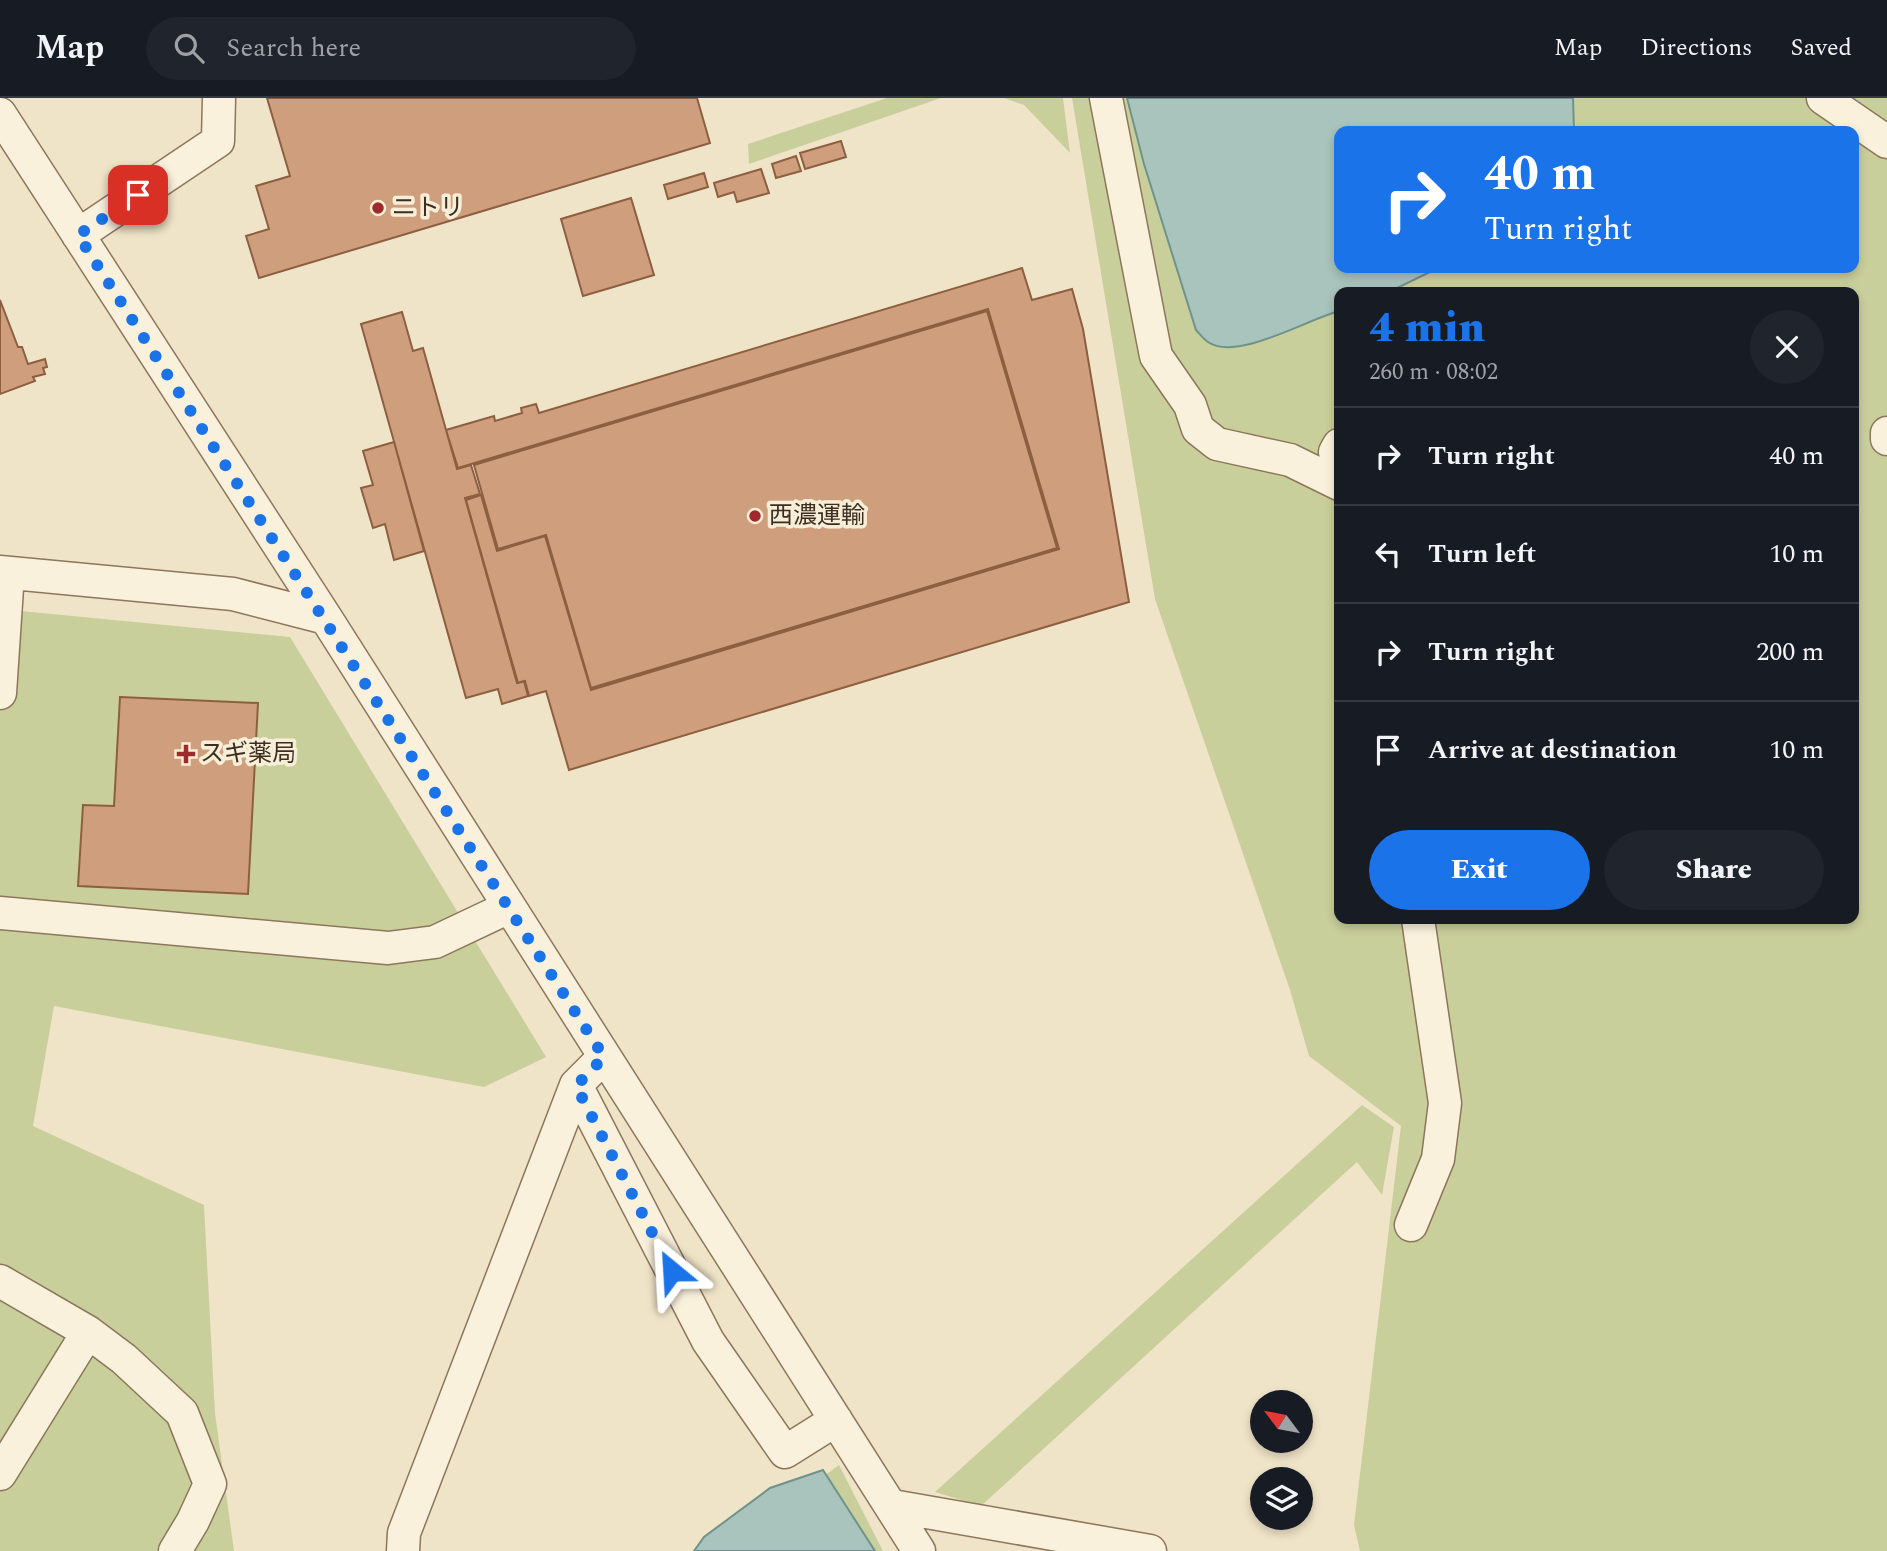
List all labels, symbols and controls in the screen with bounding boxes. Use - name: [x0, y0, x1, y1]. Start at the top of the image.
- search box: [146, 17, 636, 80]
- text: Map: [35, 23, 104, 73]
- text: Search here: [226, 28, 361, 68]
- icon: search: [170, 29, 208, 67]
- text: Map: [1554, 30, 1602, 66]
- text: Directions: [1640, 30, 1752, 66]
- text: Saved: [1790, 30, 1852, 66]
- text: 40 m: [1484, 137, 1595, 212]
- icon: right: [1369, 154, 1460, 245]
- pin: [108, 165, 168, 225]
- icon: arrive: [119, 176, 157, 214]
- place label: ニトリ: [392, 190, 464, 226]
- marker: ニトリ: [370, 200, 386, 216]
- text: Turn right: [1484, 205, 1632, 254]
- text: 4 min: [1369, 297, 1485, 360]
- button: close: [1750, 310, 1824, 384]
- text: 260 m · 08:02: [1369, 355, 1498, 390]
- text: Turn right: [1428, 436, 1555, 476]
- text: 40 m: [1769, 436, 1824, 476]
- icon: right: [1369, 437, 1407, 475]
- place label: 西濃運輸: [769, 498, 865, 534]
- marker: 西濃運輸: [747, 508, 763, 524]
- text: Turn left: [1428, 534, 1536, 574]
- text: 10 m: [1769, 534, 1824, 574]
- icon: left: [1369, 535, 1407, 573]
- text: Turn right: [1428, 632, 1555, 672]
- text: 200 m: [1756, 632, 1824, 672]
- icon: right: [1369, 633, 1407, 671]
- text: Arrive at destination: [1428, 730, 1677, 770]
- text: 10 m: [1769, 730, 1824, 770]
- icon: arrive: [1369, 731, 1407, 769]
- place label: スギ薬局: [200, 736, 296, 772]
- marker: スギ薬局: [178, 746, 194, 762]
- button: Exit: [1369, 830, 1590, 910]
- button: Share: [1604, 830, 1824, 910]
- position arrow: [635, 1234, 709, 1308]
- north arrow: [1250, 1390, 1312, 1452]
- map controls: [1250, 1390, 1313, 1530]
- button: layers: [1250, 1467, 1313, 1530]

